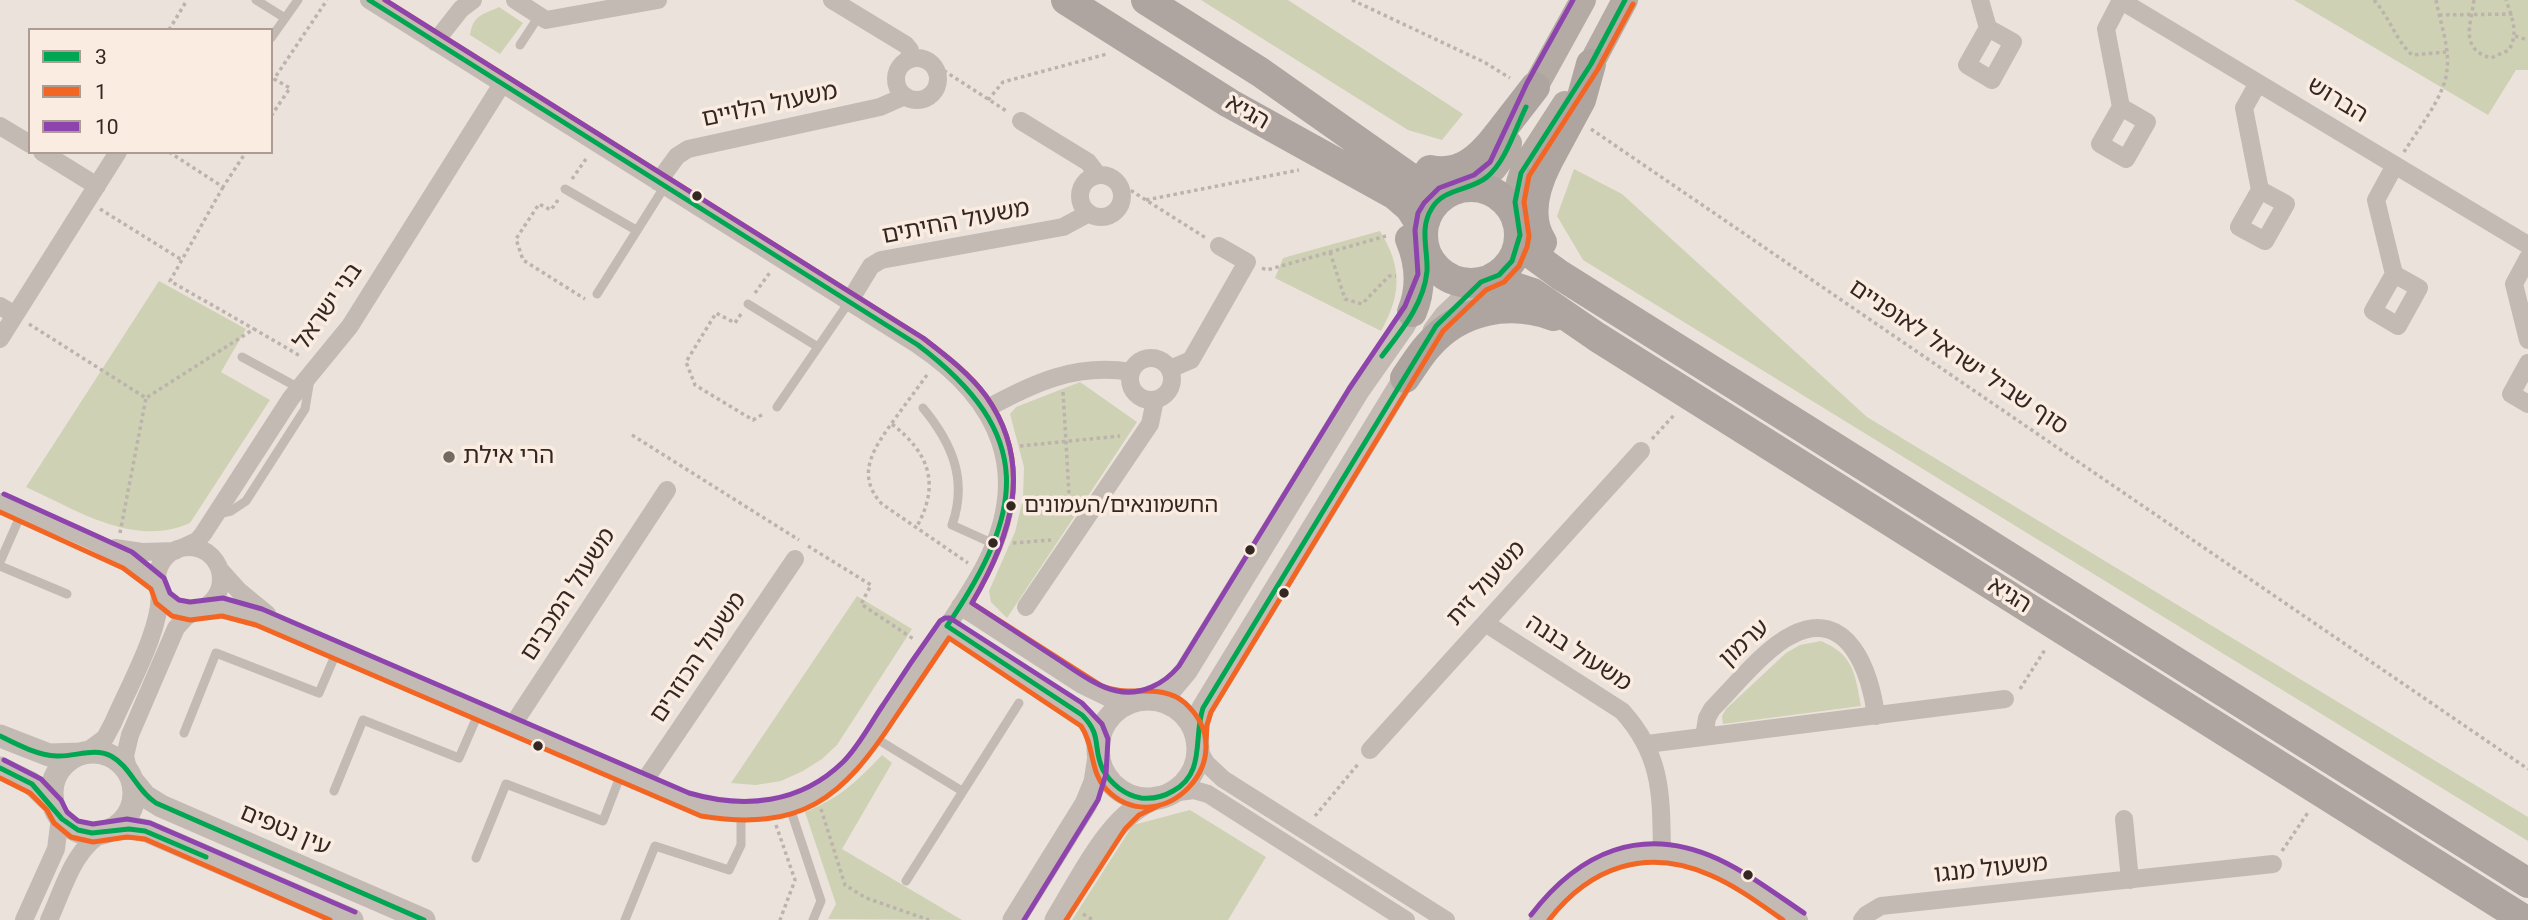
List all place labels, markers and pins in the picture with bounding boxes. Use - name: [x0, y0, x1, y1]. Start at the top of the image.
- unlabelled marker: [690, 189, 704, 203]
- place label: הרי אילת: [463, 443, 554, 471]
- marker: הרי אילת: [441, 449, 457, 465]
- place label: החשמונאים/העמונים: [1024, 493, 1218, 519]
- marker: החשמונאים/העמונים: [1004, 499, 1018, 513]
- unlabelled marker: [986, 536, 1000, 550]
- unlabelled marker: [1243, 543, 1257, 557]
- unlabelled marker: [1277, 586, 1291, 600]
- unlabelled marker: [531, 739, 545, 753]
- unlabelled marker: [1741, 868, 1755, 882]

